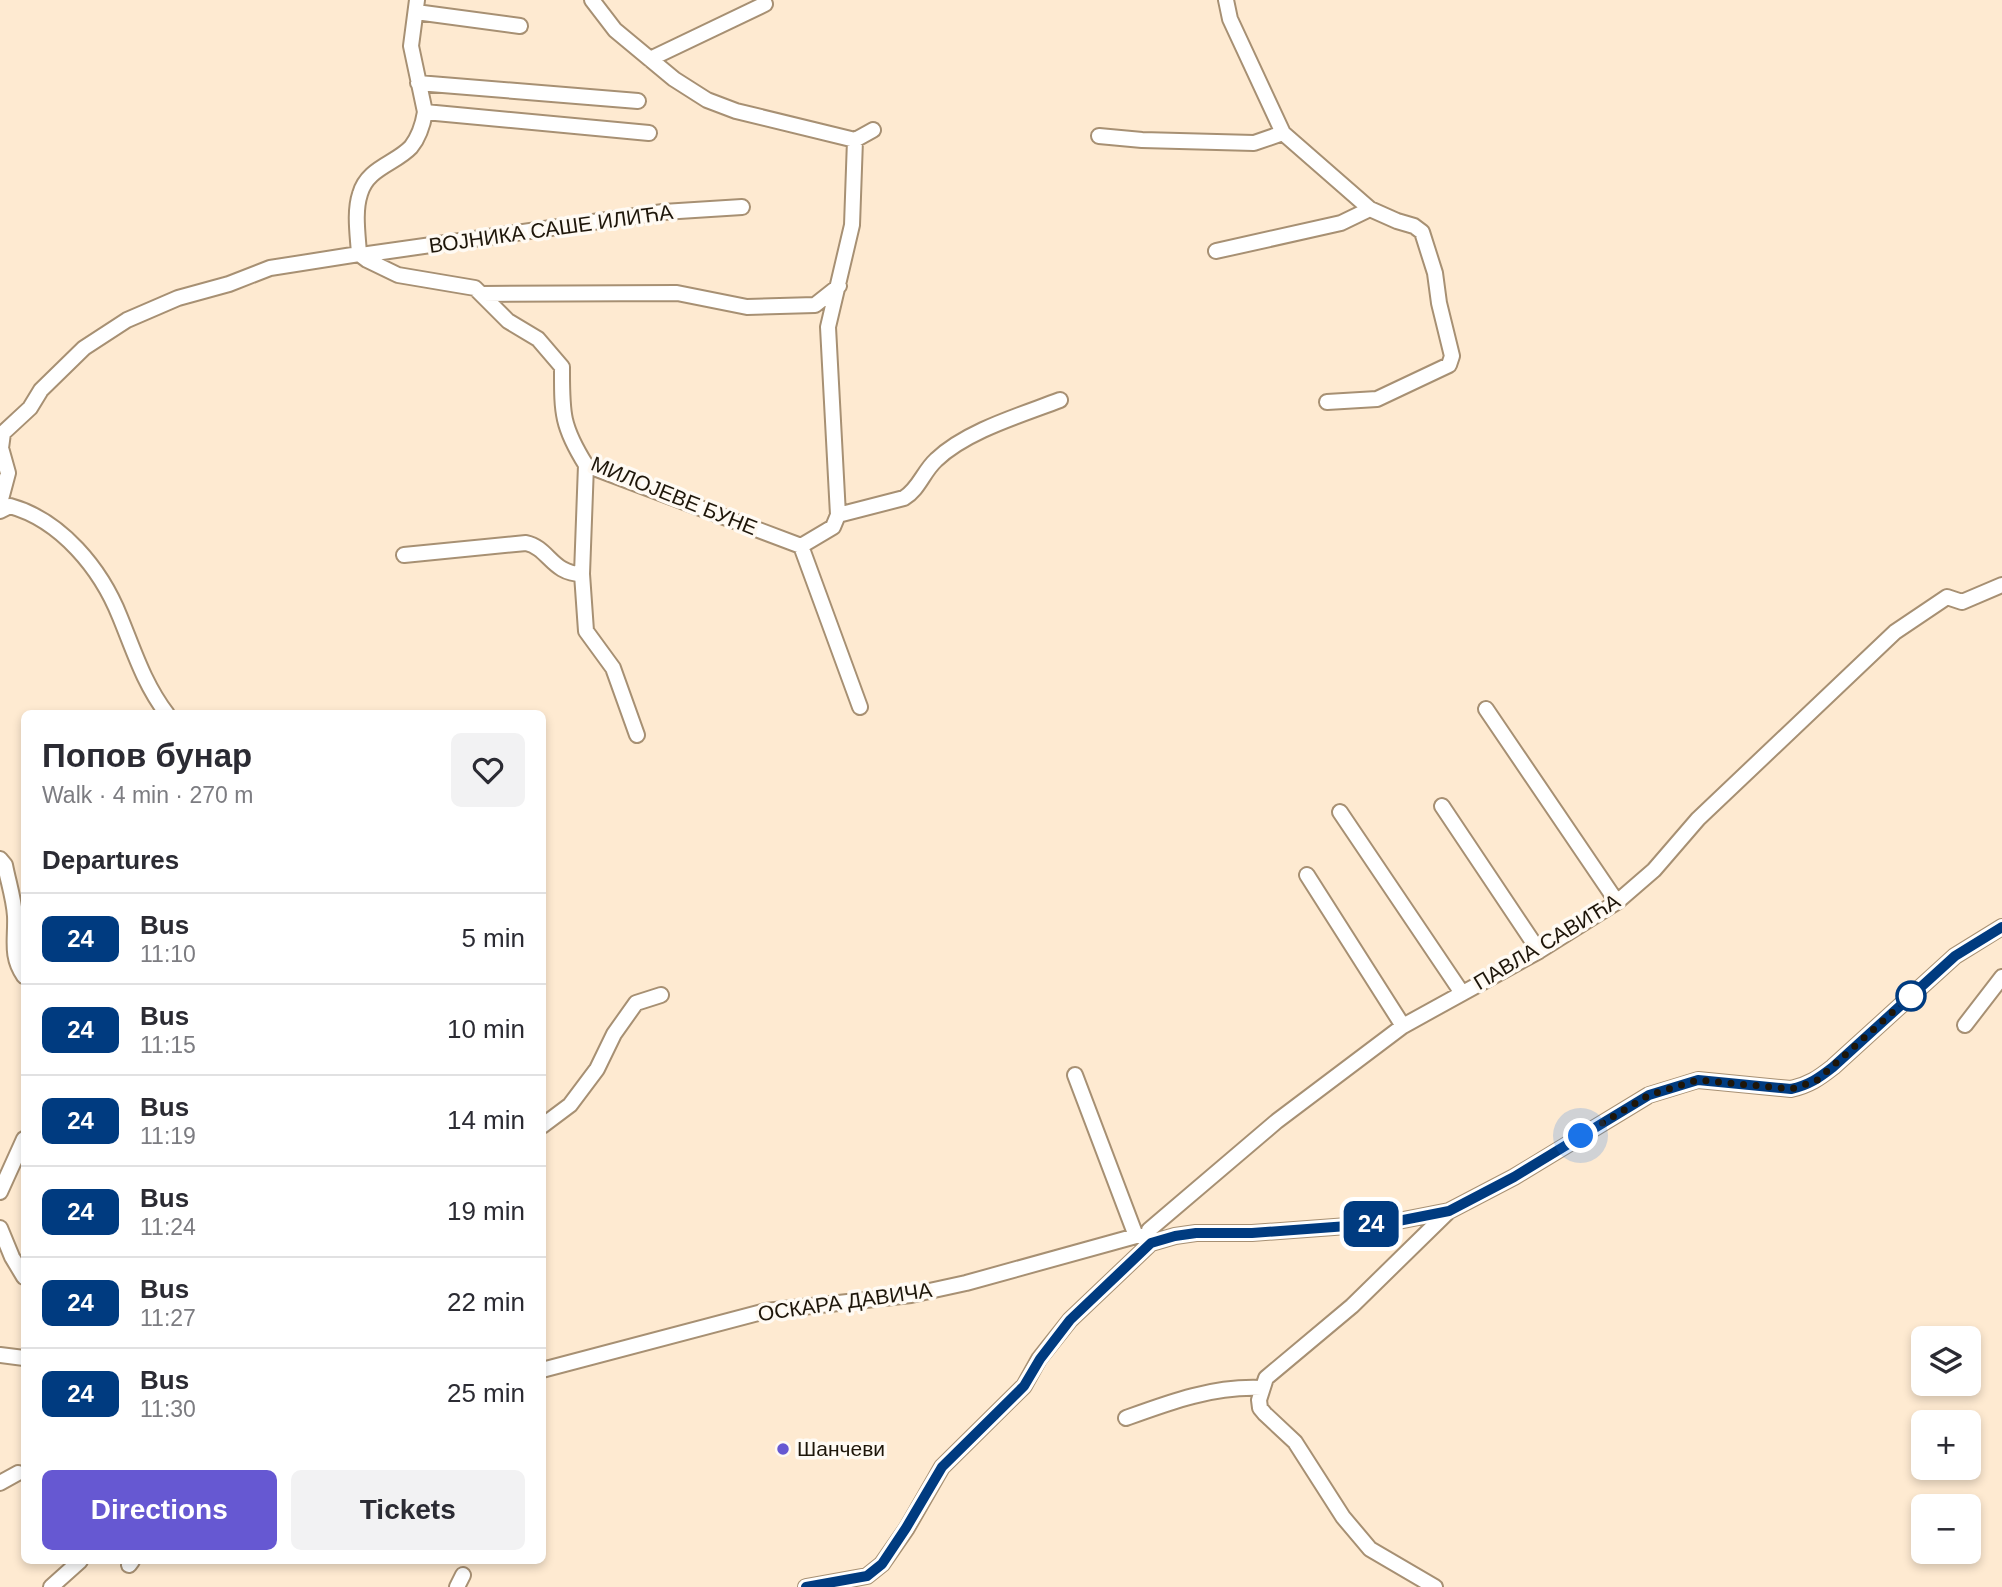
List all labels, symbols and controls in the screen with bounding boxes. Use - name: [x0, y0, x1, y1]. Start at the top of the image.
- street label: ВОЈНИКА САШЕ ИЛИЋА: [427, 200, 674, 257]
- street label: МИЛОЈЕВЕ БУНЕ: [588, 452, 760, 539]
- button: heart: [451, 733, 525, 807]
- text: Попов бунар: [42, 737, 252, 774]
- text: Walk · 4 min · 270 m: [42, 782, 253, 808]
- text: Departures: [42, 845, 179, 875]
- street label: ПАВЛА САВИЋА: [1470, 889, 1624, 994]
- text: Bus: [140, 910, 189, 940]
- text: 5 min: [461, 923, 525, 953]
- text: 24: [67, 925, 94, 952]
- text: 11:10: [140, 941, 196, 967]
- unlabelled marker: [1896, 981, 1926, 1011]
- text: Bus: [140, 1001, 189, 1031]
- text: 10 min: [447, 1014, 525, 1044]
- text: 24: [67, 1016, 94, 1043]
- text: 11:15: [140, 1032, 196, 1058]
- text: Bus: [140, 1092, 189, 1122]
- text: 14 min: [447, 1105, 525, 1135]
- text: 24: [67, 1107, 94, 1134]
- your location: [1563, 1118, 1598, 1153]
- text: 11:19: [140, 1123, 196, 1149]
- text: Bus: [140, 1183, 189, 1213]
- text: 19 min: [447, 1196, 525, 1226]
- text: 24: [67, 1198, 94, 1225]
- line badge: 24: [1340, 1201, 1402, 1247]
- text: 24: [1358, 1210, 1384, 1237]
- text: 11:24: [140, 1214, 196, 1240]
- text: Bus: [140, 1274, 189, 1304]
- street label: ОСКАРА ДАВИЧА: [756, 1278, 933, 1325]
- text: 22 min: [447, 1287, 525, 1317]
- text: 24: [67, 1289, 94, 1316]
- text: 11:27: [140, 1305, 196, 1331]
- map controls: [1911, 1326, 1981, 1564]
- button: layers: [1911, 1326, 1981, 1396]
- text: Bus: [140, 1365, 189, 1395]
- text: 25 min: [447, 1378, 525, 1408]
- text: 24: [67, 1380, 94, 1407]
- text: 11:30: [140, 1396, 196, 1422]
- button: +: [1911, 1410, 1981, 1480]
- place label: Шанчеви: [797, 1437, 885, 1460]
- marker: Шанчеви: [775, 1441, 791, 1457]
- button: Directions: [42, 1470, 277, 1550]
- button: Tickets: [291, 1470, 525, 1550]
- button: −: [1911, 1494, 1981, 1564]

